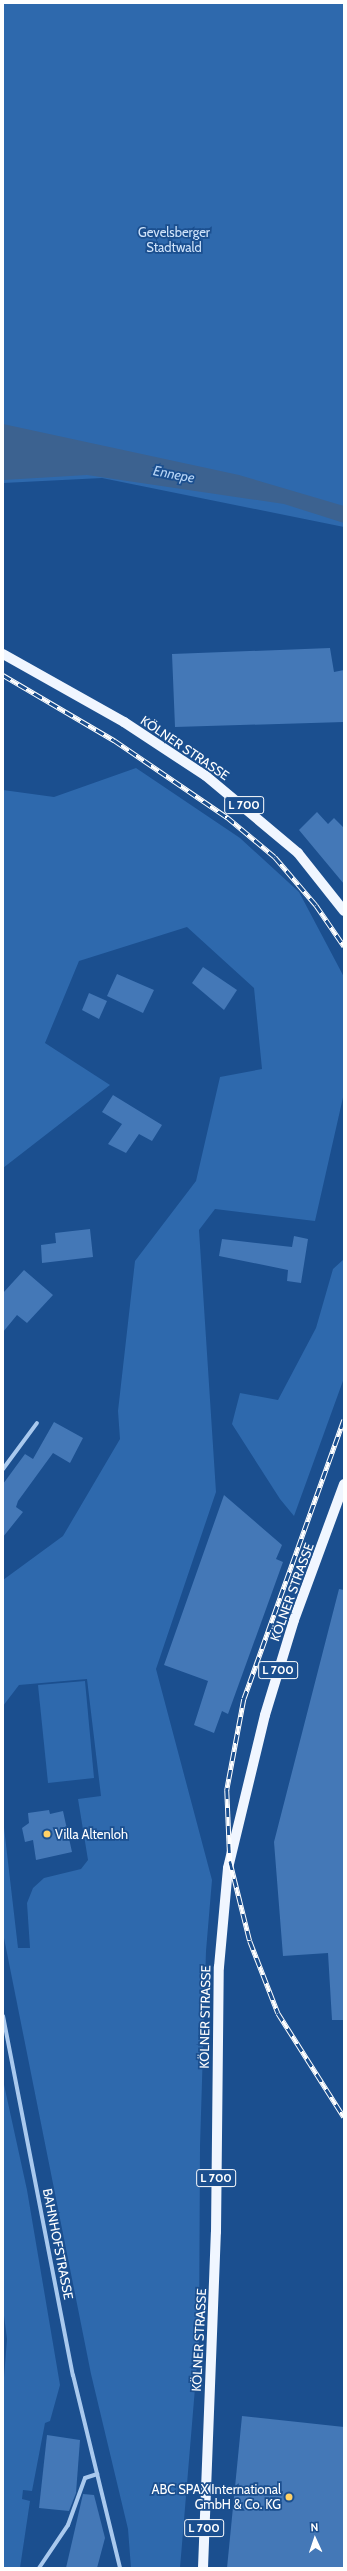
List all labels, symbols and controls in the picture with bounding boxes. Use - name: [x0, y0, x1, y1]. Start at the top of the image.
- park label: Gevelsberger Stadtwald: [138, 225, 210, 256]
- water label: Ennepe: [152, 462, 196, 486]
- street label: KÖLNER STRASSE: [138, 713, 232, 783]
- road number: L 700: [224, 795, 264, 815]
- street label: KÖLNER STRASSE: [267, 1541, 317, 1643]
- road number: L 700: [258, 1660, 298, 1680]
- place label: Villa Altenloh: [55, 1826, 128, 1842]
- marker: Villa Altenloh: [42, 1829, 52, 1839]
- street label: KÖLNER STRASSE: [196, 1965, 214, 2069]
- road number: L 700: [196, 2168, 236, 2188]
- street label: BAHNHOFSTRASSE: [40, 2187, 76, 2301]
- street label: KÖLNER STRASSE: [189, 2288, 209, 2392]
- place label: ABC SPAX International GmbH & Co. KG: [151, 2482, 281, 2513]
- marker: ABC SPAX International GmbH & Co. KG: [284, 2492, 294, 2502]
- road number: L 700: [184, 2518, 224, 2538]
- north arrow: [295, 2519, 335, 2559]
- text: N: [310, 2520, 319, 2534]

